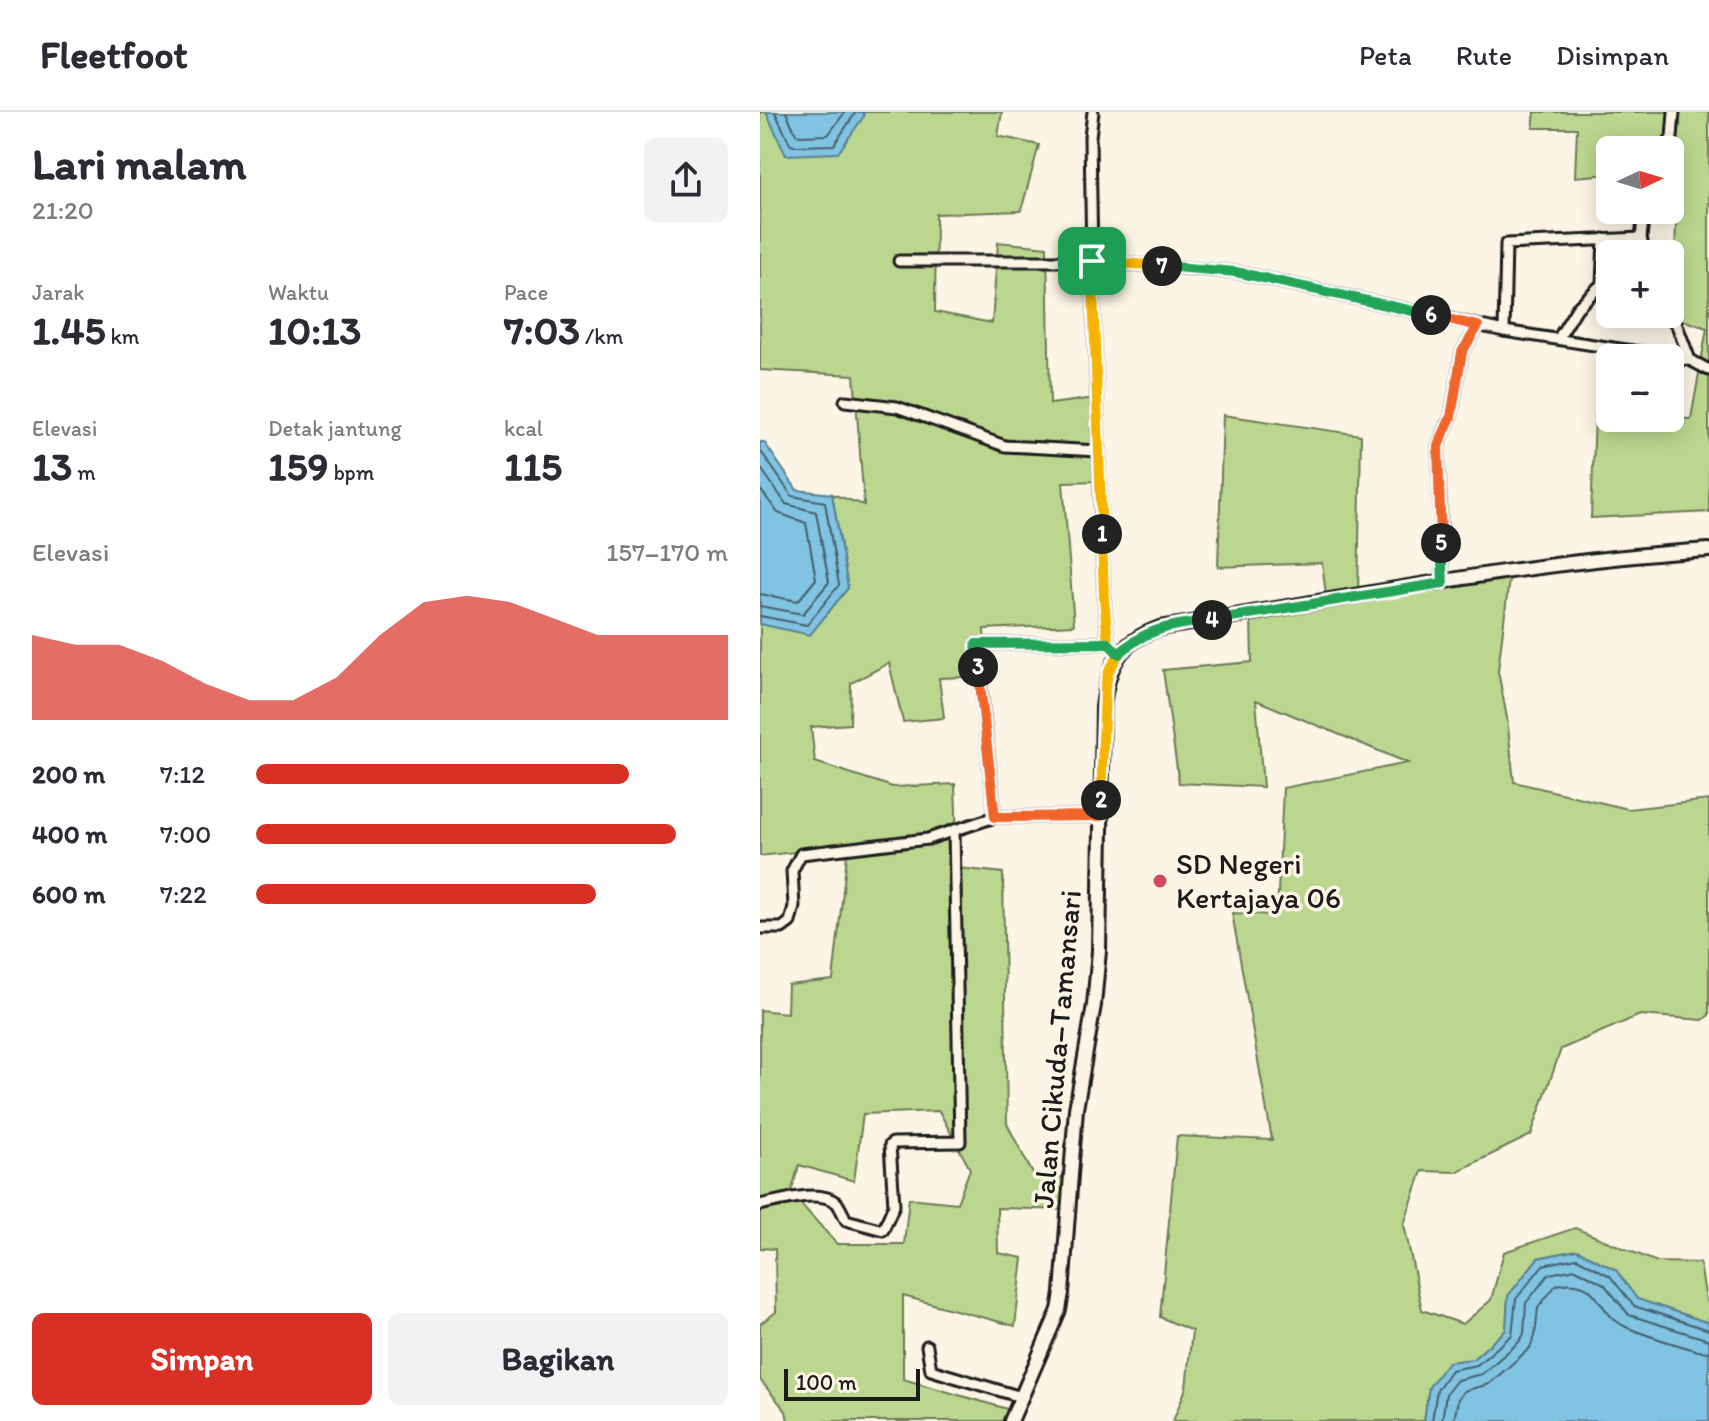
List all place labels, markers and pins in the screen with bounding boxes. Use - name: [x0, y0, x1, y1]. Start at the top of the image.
- pin: [1058, 227, 1126, 295]
- pin: 7: [1142, 246, 1182, 286]
- pin: 6: [1411, 295, 1451, 335]
- pin: 1: [1082, 514, 1122, 554]
- pin: 5: [1421, 523, 1461, 563]
- pin: 4: [1192, 600, 1232, 640]
- pin: 3: [958, 647, 998, 687]
- pin: 2: [1081, 780, 1121, 820]
- place label: SD Negeri Kertajaya 06: [1176, 845, 1341, 916]
- marker: SD Negeri Kertajaya 06: [1151, 872, 1169, 890]

